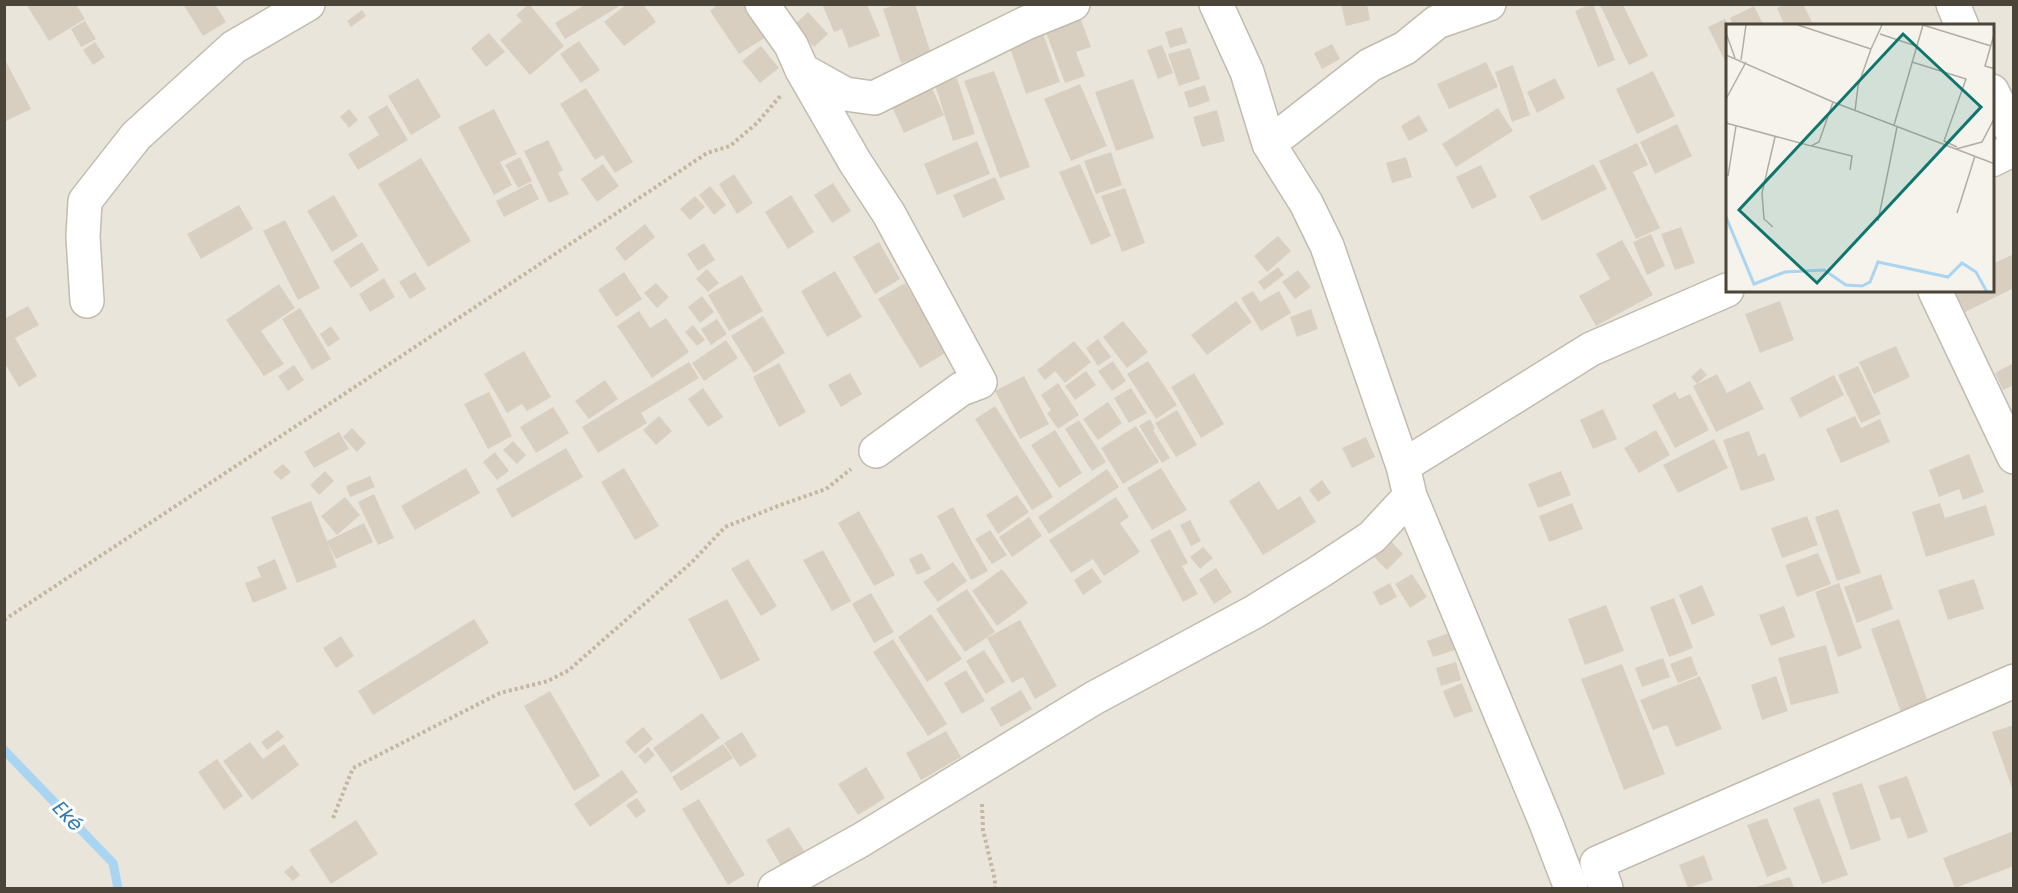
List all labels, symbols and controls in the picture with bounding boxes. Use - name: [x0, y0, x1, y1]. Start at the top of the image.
- inset map: [1726, 24, 1994, 292]
- water label: Eké: [46, 794, 90, 838]

